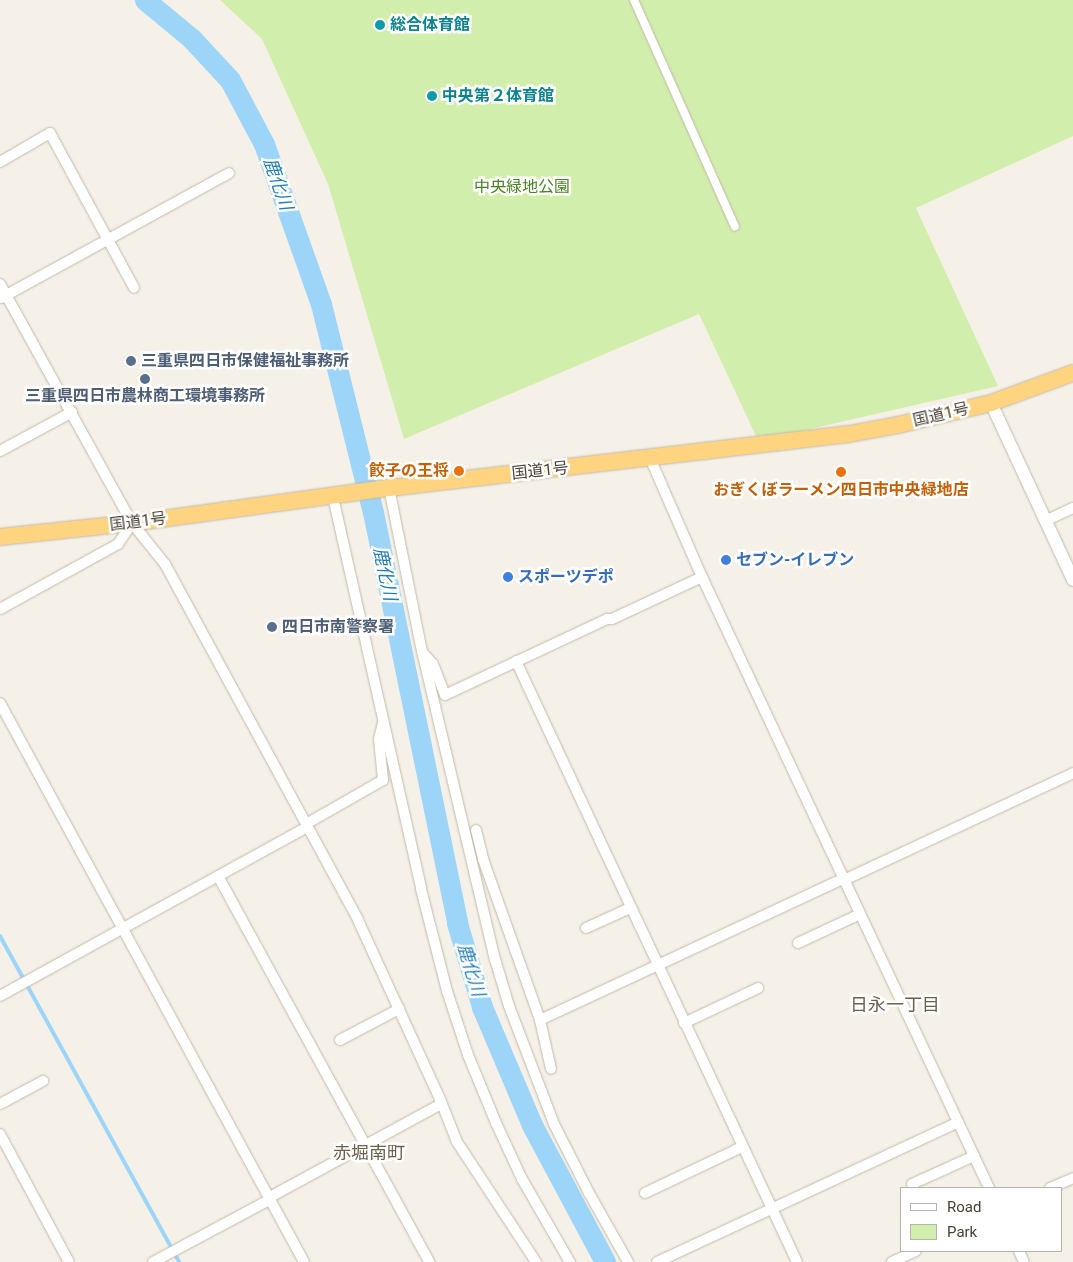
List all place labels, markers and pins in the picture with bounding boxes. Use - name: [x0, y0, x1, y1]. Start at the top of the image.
- place label: 総合体育館: [390, 15, 470, 35]
- marker: 総合体育館: [374, 19, 386, 31]
- place label: 中央第２体育館: [442, 86, 554, 106]
- marker: 中央第２体育館: [426, 90, 438, 102]
- place label: 三重県四日市保健福祉事務所: [141, 351, 349, 371]
- marker: 三重県四日市保健福祉事務所: [125, 355, 137, 367]
- marker: 三重県四日市農林商工環境事務所: [139, 373, 151, 385]
- place label: 三重県四日市農林商工環境事務所: [25, 386, 265, 406]
- place label: 餃子の王将: [369, 461, 449, 481]
- marker: 餃子の王将: [453, 465, 465, 477]
- marker: おぎくぼラーメン四日市中央緑地店: [835, 466, 847, 478]
- place label: おぎくぼラーメン四日市中央緑地店: [713, 480, 969, 500]
- place label: セブン-イレブン: [736, 550, 854, 570]
- marker: セブン-イレブン: [720, 554, 732, 566]
- place label: スポーツデポ: [518, 567, 614, 587]
- marker: スポーツデポ: [502, 571, 514, 583]
- place label: 四日市南警察署: [282, 617, 394, 637]
- marker: 四日市南警察署: [266, 621, 278, 633]

